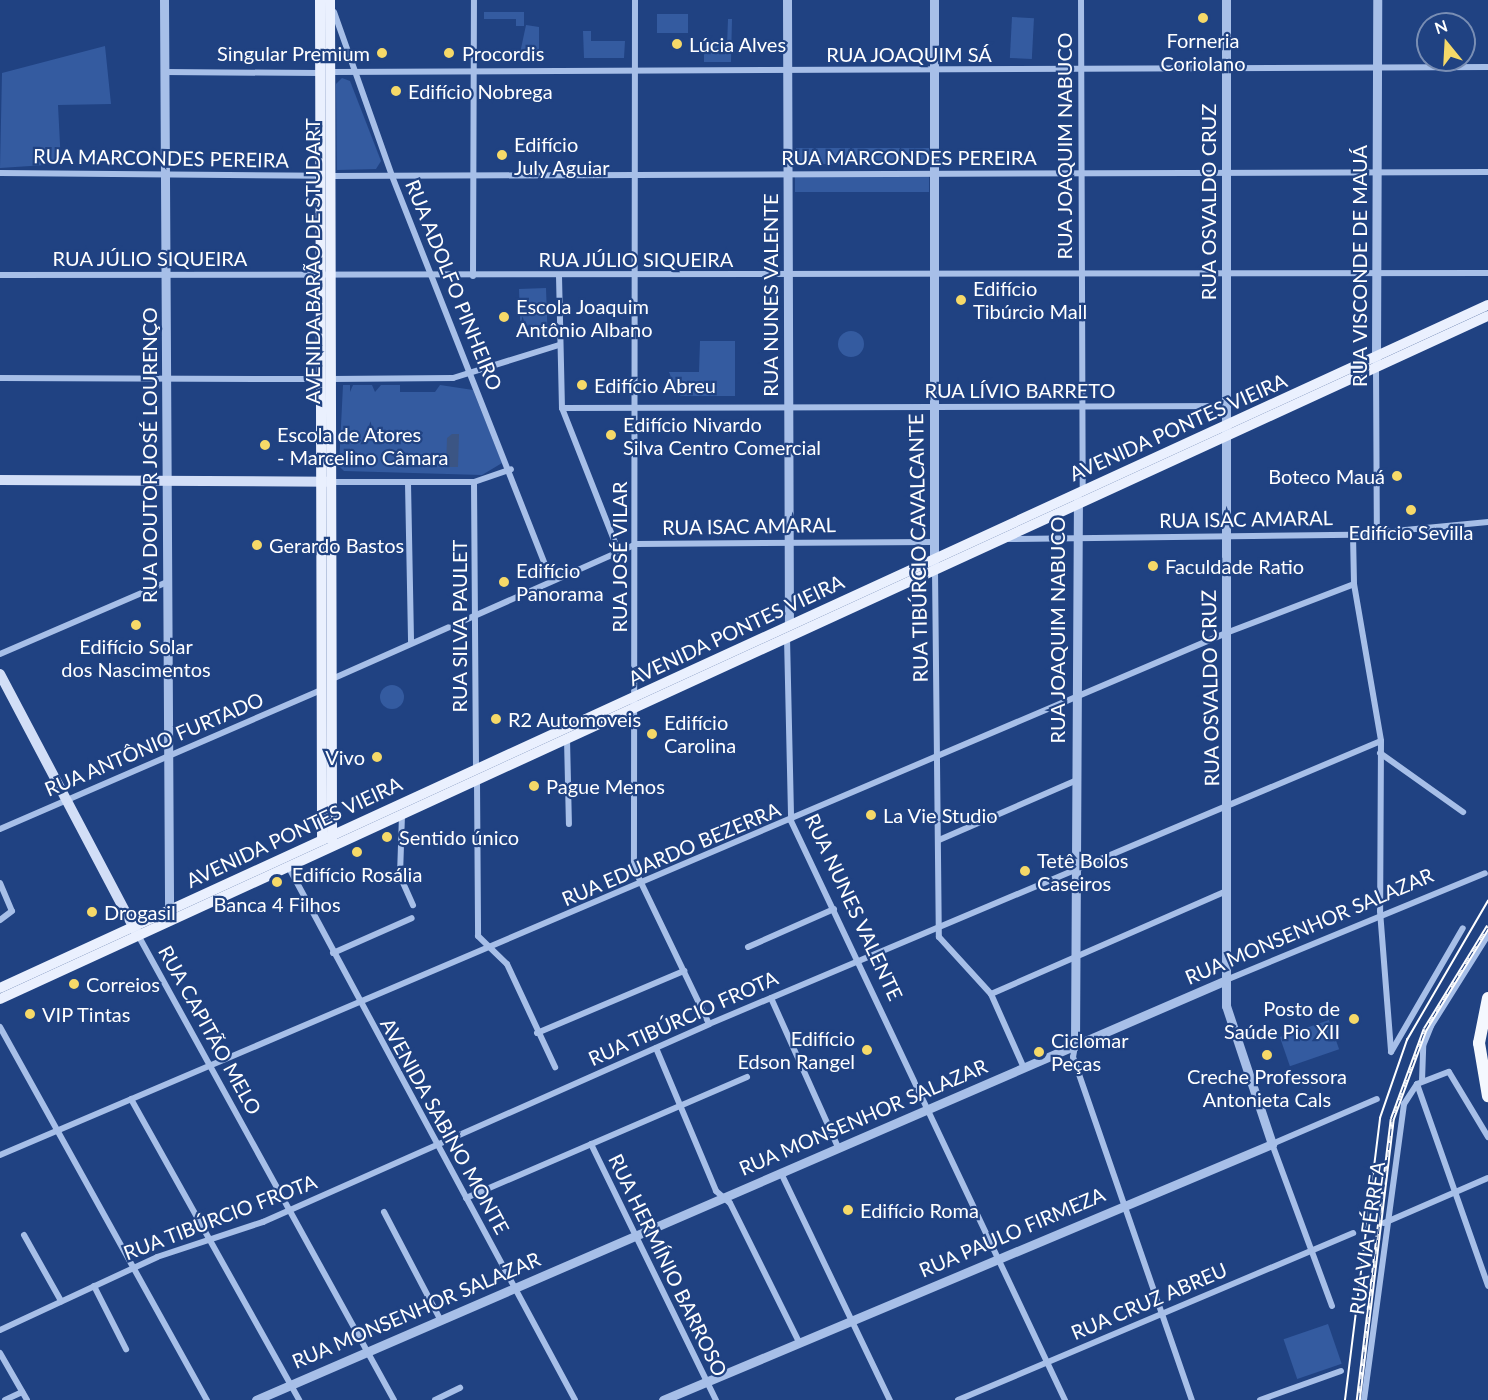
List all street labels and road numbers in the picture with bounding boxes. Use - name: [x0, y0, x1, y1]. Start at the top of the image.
- street label: RUA JOAQUIM NABUCO: [1052, 32, 1076, 260]
- street label: RUA JOAQUIM SÁ: [826, 42, 992, 66]
- street label: RUA OSVALDO CRUZ: [1196, 103, 1220, 301]
- street label: AVENIDA BARÃO DE STUDART: [300, 118, 324, 404]
- street label: RUA MARCONDES PEREIRA: [33, 144, 289, 172]
- street label: RUA VISCONDE DE MAUÁ: [1347, 144, 1371, 388]
- street label: RUA MARCONDES PEREIRA: [781, 145, 1037, 169]
- street label: RUA ADOLFO PINHEIRO: [400, 175, 508, 395]
- street label: RUA NUNES VALENTE: [758, 193, 782, 397]
- street label: RUA JÚLIO SIQUEIRA: [52, 246, 248, 270]
- street label: RUA JÚLIO SIQUEIRA: [538, 247, 734, 271]
- street label: RUA DOUTOR JOSÉ LOURENÇO: [137, 307, 161, 603]
- street label: AVENIDA PONTES VIEIRA: [1065, 368, 1291, 486]
- street label: RUA LÍVIO BARRETO: [924, 378, 1116, 402]
- street label: RUA TIBÚRCIO CAVALCANTE: [904, 413, 932, 683]
- street label: RUA JOSÉ VILAR: [607, 481, 631, 633]
- street label: RUA ISAC AMARAL: [1158, 505, 1334, 533]
- street label: RUA ISAC AMARAL: [661, 512, 837, 540]
- street label: RUA JOAQUIM NABUCO: [1045, 516, 1069, 744]
- street label: RUA SILVA PAULET: [447, 539, 471, 713]
- street label: AVENIDA PONTES VIEIRA: [624, 569, 848, 691]
- street label: RUA OSVALDO CRUZ: [1196, 589, 1224, 787]
- street label: RUA ANTÔNIO FURTADO: [40, 687, 268, 801]
- street label: AVENIDA PONTES VIEIRA: [182, 771, 406, 893]
- street label: RUA EDUARDO BEZERRA: [558, 797, 784, 911]
- street label: RUA NUNES VALENTE: [800, 809, 908, 1005]
- street label: RUA MONSENHOR SALAZAR: [1181, 863, 1437, 989]
- street label: RUA CAPITÃO MELO: [153, 941, 267, 1119]
- street label: RUA TIBÚRCIO FROTA: [584, 965, 782, 1071]
- street label: AVENIDA SABINO MONTE: [375, 1013, 515, 1239]
- street label: RUA MONSENHOR SALAZAR: [735, 1054, 991, 1180]
- street label: RUA HERMÍNIO BARROSO: [603, 1150, 733, 1380]
- street label: RUA VIA FÉRREA: [1344, 1159, 1390, 1317]
- street label: RUA TIBÚRCIO FROTA: [120, 1169, 320, 1265]
- street label: RUA PAULO FIRMEZA: [915, 1182, 1109, 1282]
- street label: RUA MONSENHOR SALAZAR: [288, 1247, 544, 1373]
- street label: RUA CRUZ ABREU: [1067, 1257, 1231, 1345]

